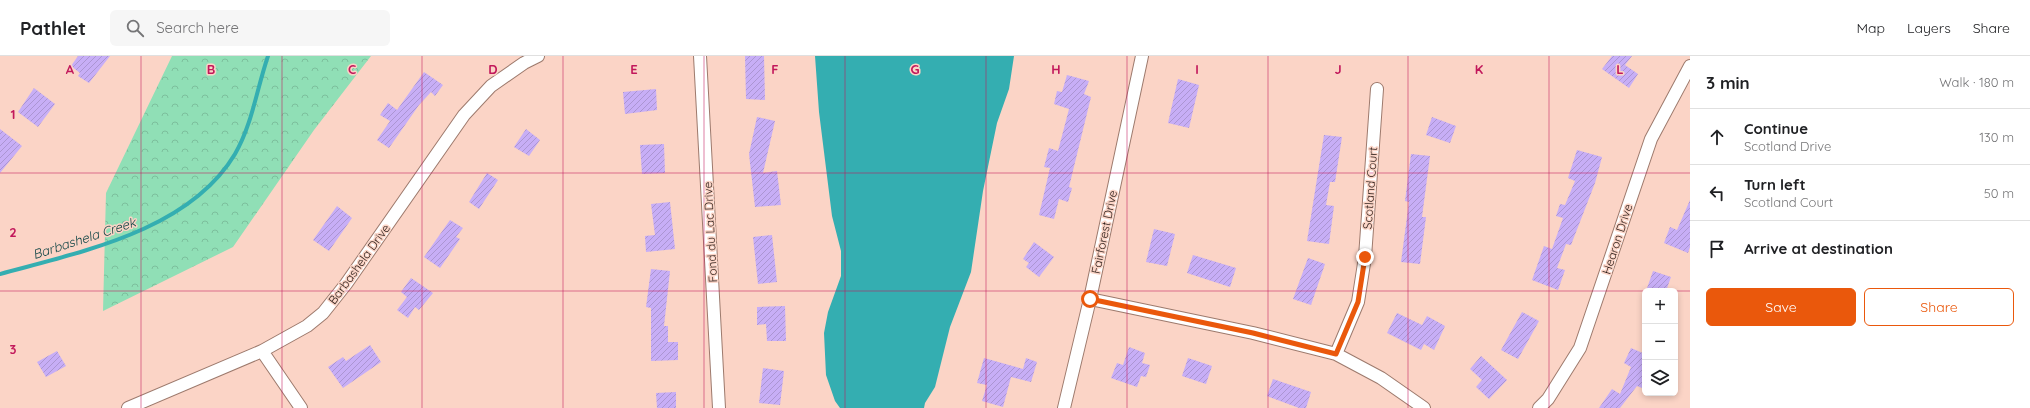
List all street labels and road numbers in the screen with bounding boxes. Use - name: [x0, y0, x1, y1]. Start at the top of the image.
- street label: Scotland Court: [1360, 146, 1380, 230]
- street label: Fond du Lac Drive: [700, 181, 720, 283]
- street label: Fairforest Drive: [1088, 189, 1120, 275]
- street label: Hearon Drive: [1599, 202, 1636, 276]
- street label: Barbashela Drive: [325, 221, 393, 307]

